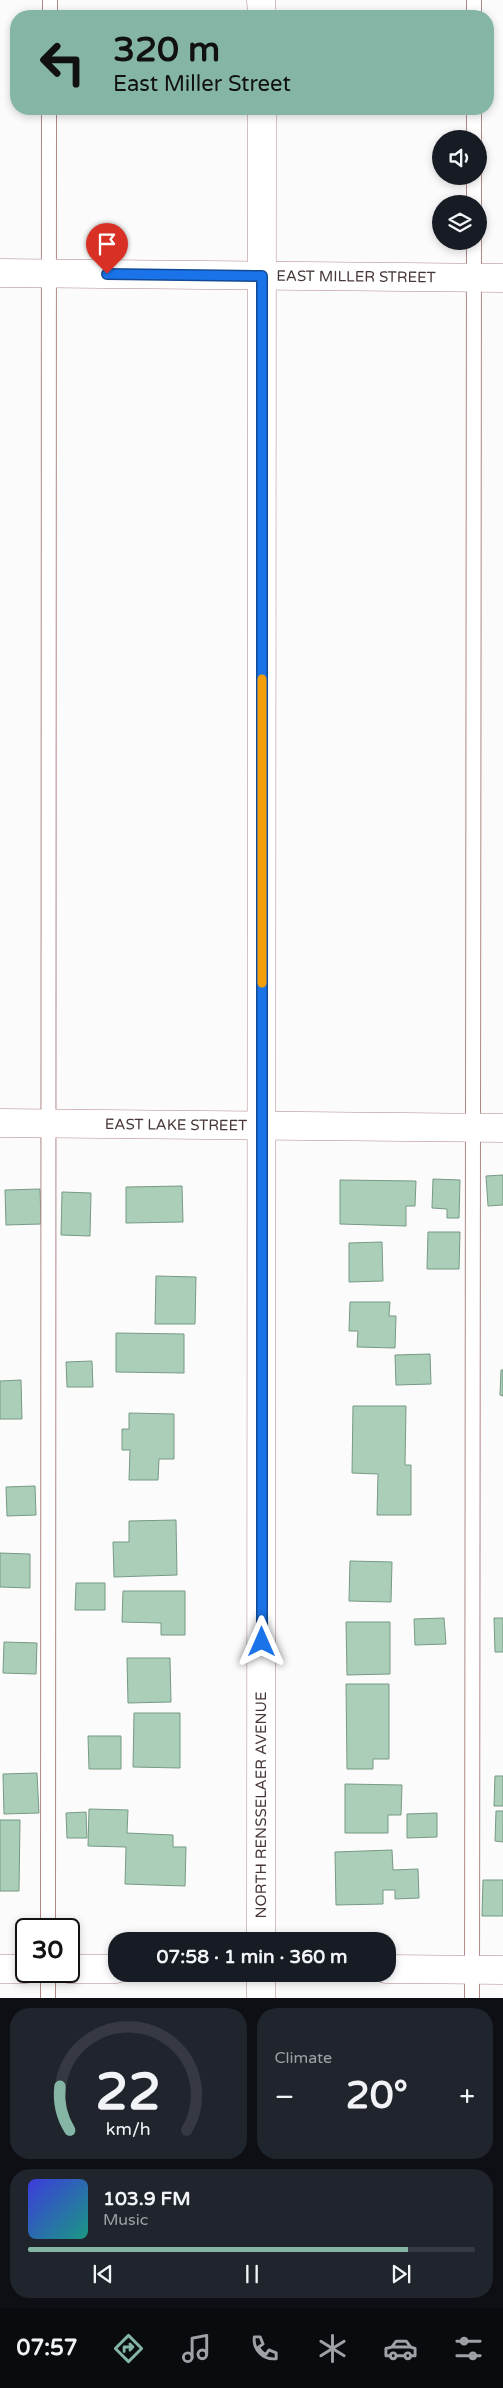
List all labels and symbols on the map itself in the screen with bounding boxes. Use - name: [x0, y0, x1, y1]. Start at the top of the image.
- pin: [86, 223, 128, 274]
- street label: EAST MILLER STREET: [276, 267, 436, 286]
- street label: EAST LAKE STREET: [105, 1115, 247, 1134]
- position arrow: [235, 1615, 287, 1667]
- street label: NORTH RENSSELAER AVENUE: [252, 1692, 270, 1918]
- speed limit sign: 30: [15, 1918, 80, 1983]

